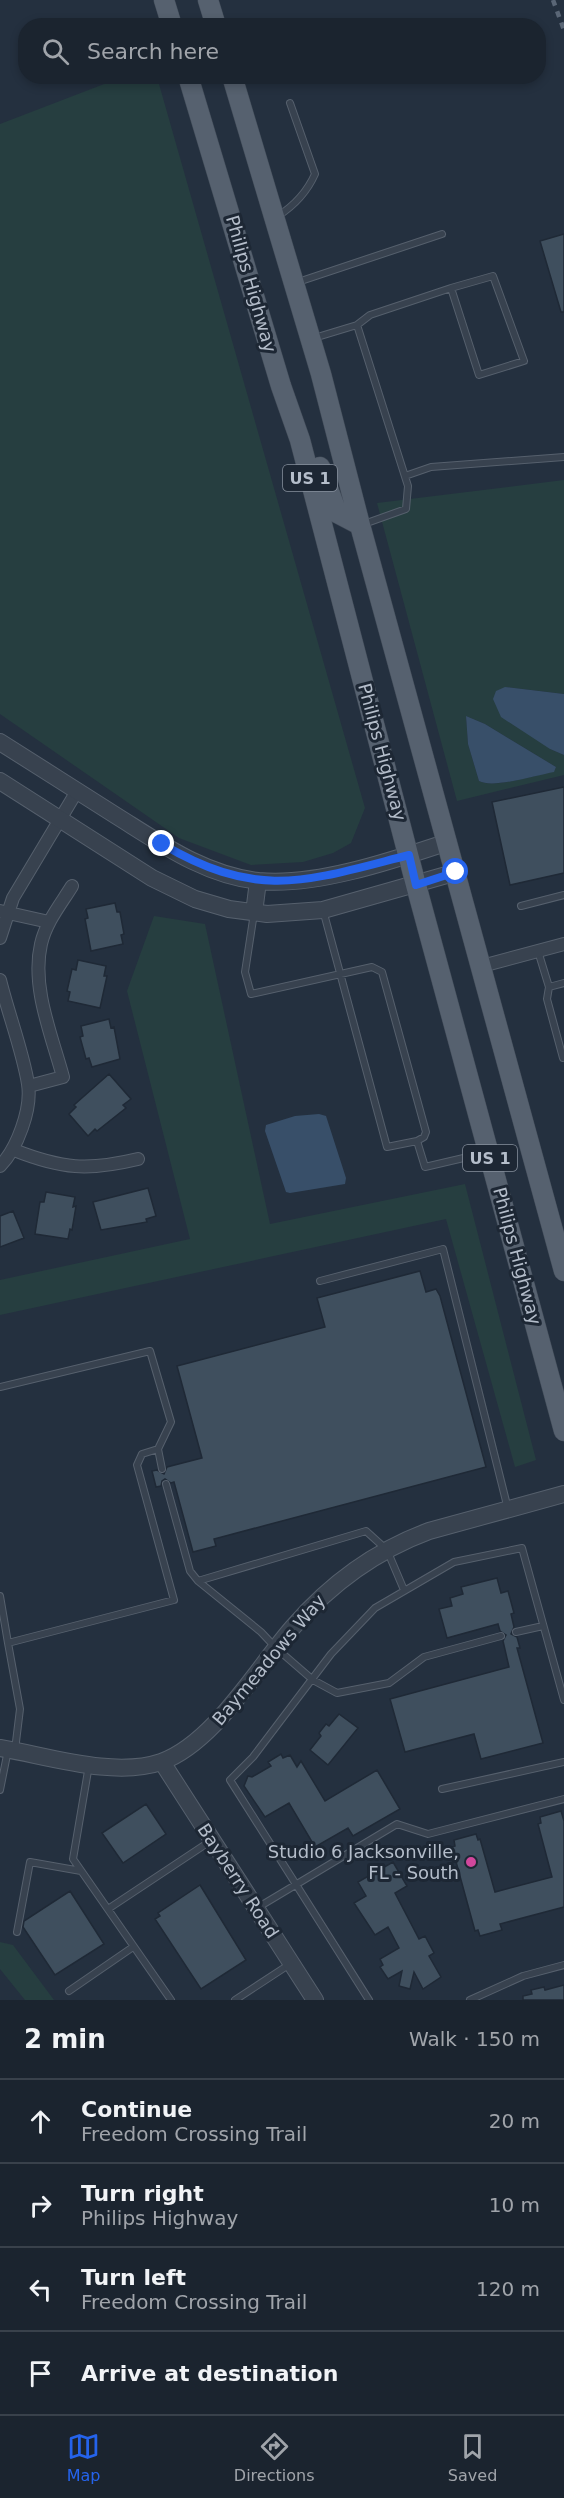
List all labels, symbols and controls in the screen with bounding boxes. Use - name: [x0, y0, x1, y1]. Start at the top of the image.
- search box: [18, 18, 546, 84]
- icon: search: [39, 35, 72, 68]
- text: Search here: [87, 39, 219, 64]
- street label: Philips Highway: [222, 213, 281, 355]
- road number: US 1: [283, 465, 337, 491]
- street label: Philips Highway: [354, 681, 411, 823]
- route end: [148, 830, 174, 856]
- route start: [442, 858, 468, 884]
- road number: US 1: [463, 1145, 517, 1171]
- street label: Philips Highway: [489, 1185, 546, 1327]
- street label: Baymeadows Way: [208, 1590, 330, 1729]
- street label: Bayberry Road: [194, 1819, 283, 1942]
- place label: Studio 6 Jacksonville, FL - South: [268, 1841, 459, 1883]
- marker: Studio 6 Jacksonville, FL - South: [464, 1855, 478, 1869]
- text: 2 min: [24, 2024, 106, 2054]
- text: Walk · 150 m: [409, 2027, 540, 2051]
- text: Continue: [81, 2097, 192, 2122]
- icon: ahead: [24, 2105, 57, 2138]
- text: 20 m: [489, 2109, 540, 2133]
- text: Freedom Crossing Trail: [81, 2122, 307, 2146]
- text: Turn right: [81, 2181, 204, 2206]
- icon: right: [24, 2189, 57, 2222]
- text: 10 m: [489, 2193, 540, 2217]
- text: Philips Highway: [81, 2206, 238, 2230]
- text: Turn left: [81, 2265, 186, 2290]
- icon: left: [24, 2273, 57, 2306]
- text: 120 m: [476, 2277, 540, 2301]
- text: Freedom Crossing Trail: [81, 2290, 307, 2314]
- icon: arrive: [24, 2357, 57, 2390]
- text: Arrive at destination: [81, 2361, 338, 2386]
- tab: Map: [67, 2430, 100, 2485]
- tab: Directions: [234, 2430, 314, 2485]
- tab: Saved: [448, 2430, 497, 2485]

